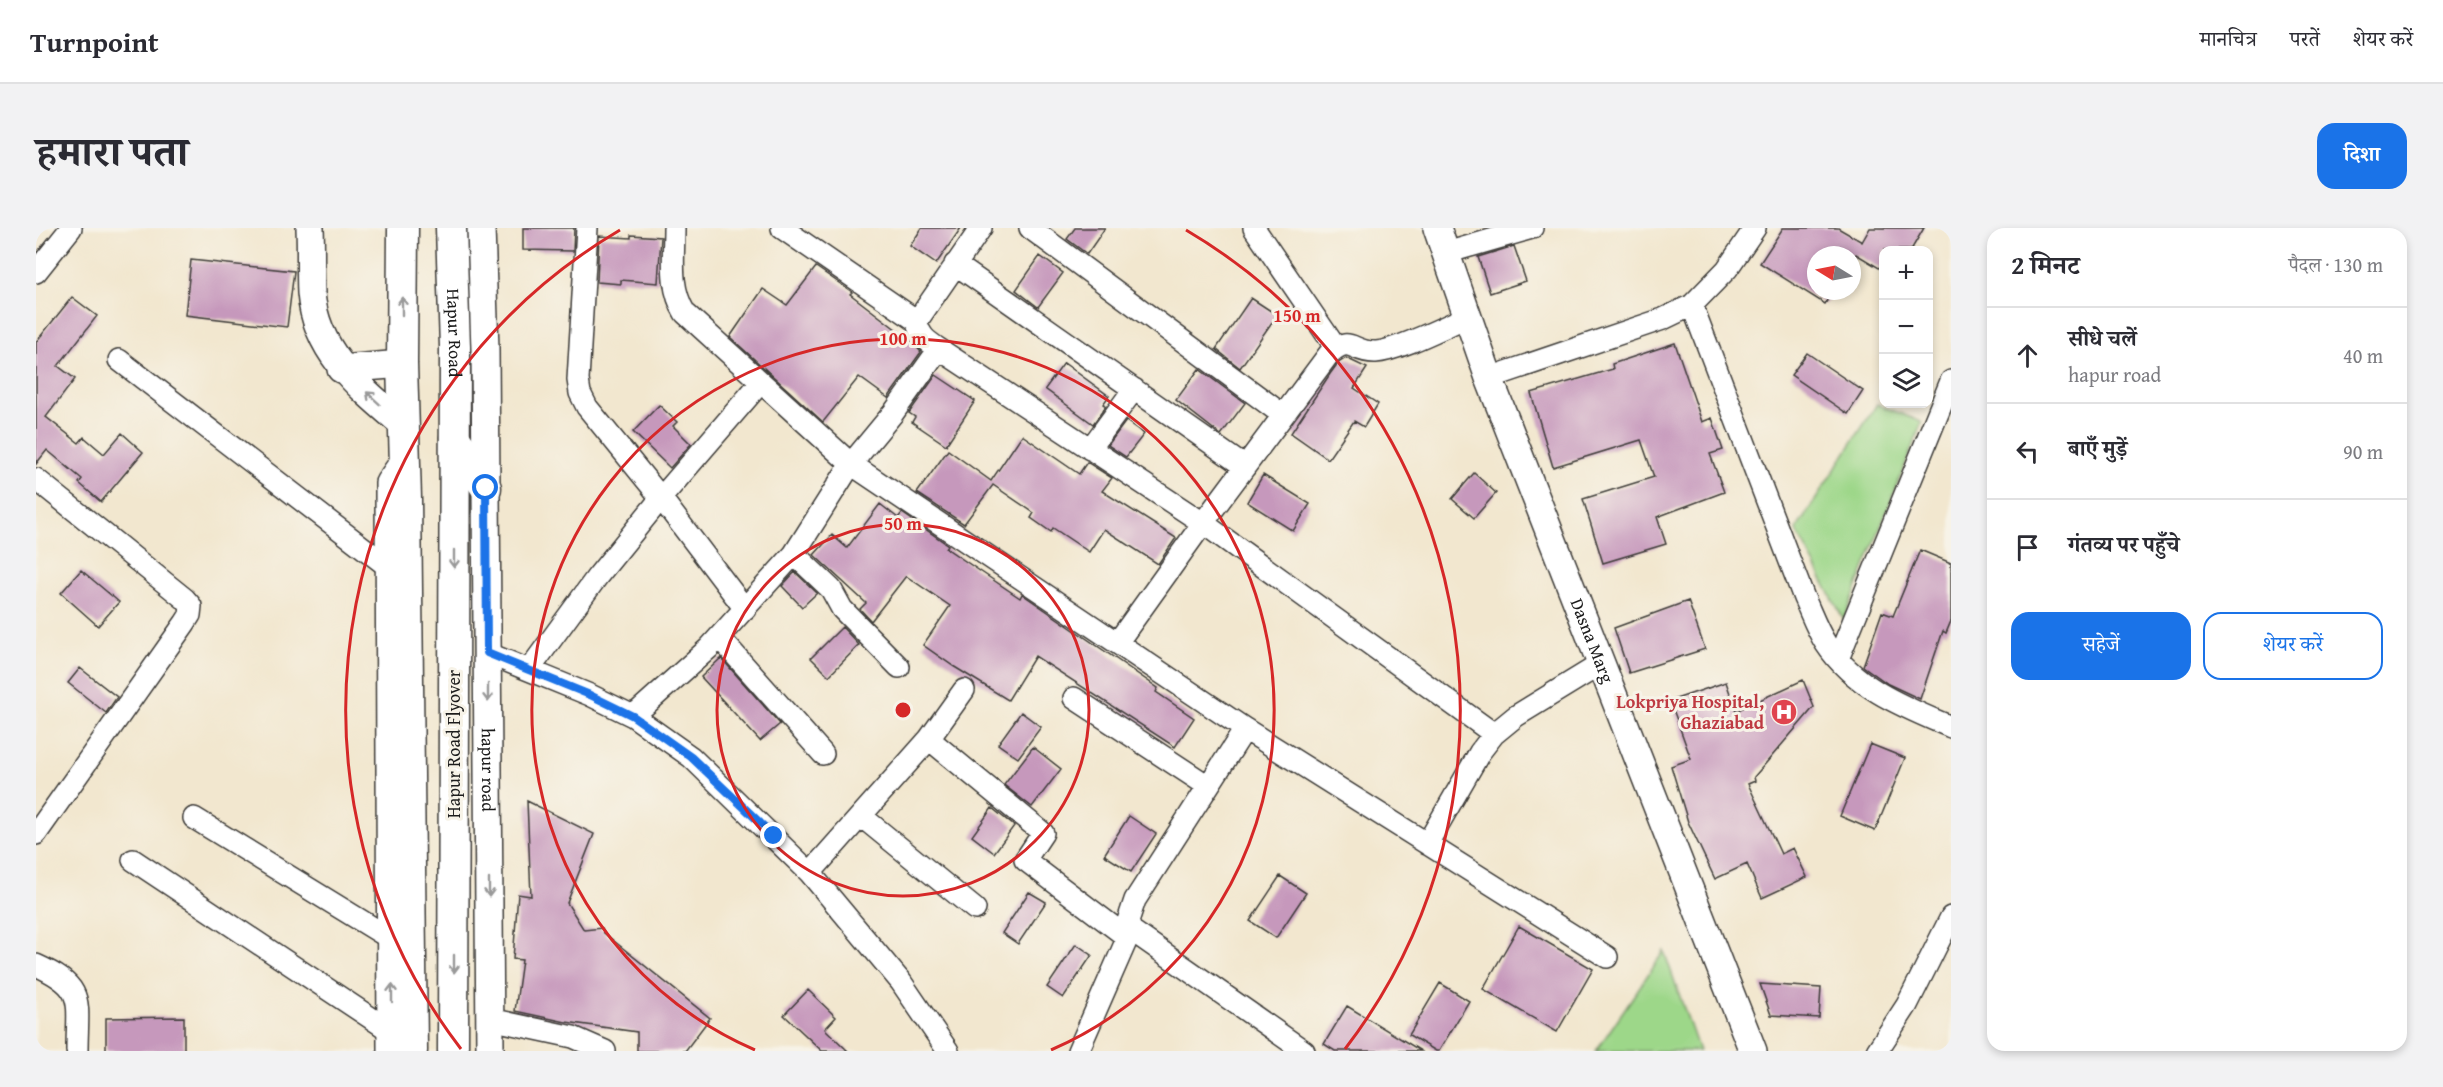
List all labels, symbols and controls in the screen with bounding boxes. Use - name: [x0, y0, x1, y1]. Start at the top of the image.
- text: Turnpoint: [30, 21, 159, 62]
- text: मानचित्र: [2200, 23, 2257, 54]
- text: परतें: [2290, 23, 2320, 54]
- text: शेयर करें: [2353, 23, 2413, 54]
- text: हमारा पता: [36, 120, 188, 181]
- button: दिशा: [2317, 123, 2407, 189]
- text: 2 मिनट: [2011, 245, 2079, 284]
- north arrow: [1807, 246, 1861, 300]
- map controls: [1879, 246, 1933, 408]
- button: +: [1879, 246, 1933, 300]
- text: पैदल · 130 m: [2289, 250, 2383, 279]
- street label: Hapur Road: [440, 288, 469, 378]
- one-way arrow: [396, 296, 408, 316]
- button: −: [1879, 300, 1933, 354]
- text: 150 m: [1273, 302, 1321, 329]
- text: सीधे चलें: [2068, 322, 2137, 354]
- text: 100 m: [879, 325, 927, 352]
- icon: ahead: [2011, 339, 2044, 372]
- text: 40 m: [2343, 341, 2383, 370]
- button: layers: [1879, 354, 1933, 408]
- text: hapur road: [2068, 360, 2161, 389]
- one-way arrow: [365, 391, 380, 405]
- text: बाएँ मुड़ें: [2068, 432, 2127, 464]
- icon: left: [2011, 435, 2044, 468]
- text: 90 m: [2343, 437, 2383, 466]
- route start: [472, 474, 498, 500]
- text: 50 m: [884, 510, 923, 537]
- text: गंतव्य पर पहुँचे: [2068, 528, 2179, 560]
- icon: arrive: [2011, 531, 2044, 564]
- one-way arrow: [449, 548, 460, 568]
- street label: Dasna Marg: [1564, 594, 1621, 687]
- button: सहेजें: [2011, 612, 2191, 680]
- button: शेयर करें: [2203, 612, 2383, 680]
- street label: Hapur Road Flyover: [440, 669, 467, 818]
- one-way arrow: [482, 683, 494, 703]
- place label: Lokpriya Hospital, Ghaziabad: [1616, 688, 1765, 736]
- hospital icon: Lokpriya Hospital, Ghaziabad: [1769, 697, 1799, 727]
- centre of rings: [893, 700, 913, 720]
- street label: hapur road: [475, 728, 502, 812]
- route end: [760, 822, 786, 848]
- one-way arrow: [483, 878, 495, 898]
- one-way arrow: [448, 953, 459, 973]
- one-way arrow: [386, 983, 398, 1003]

